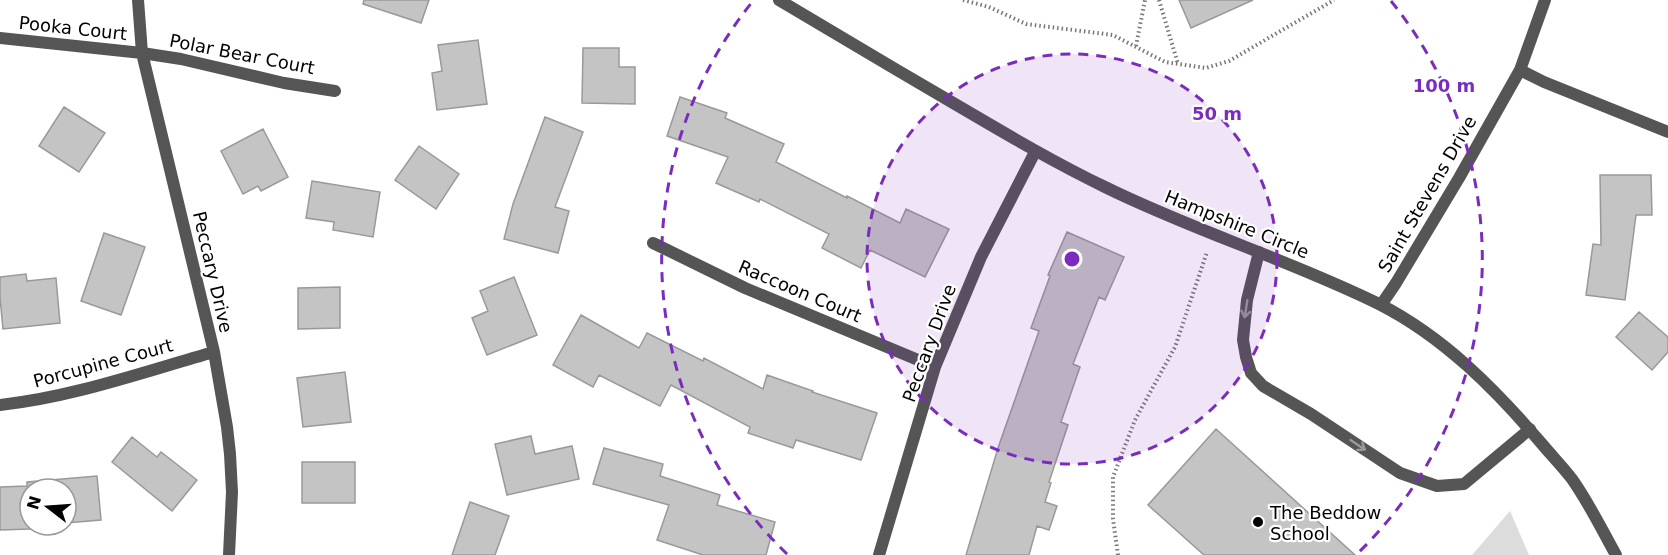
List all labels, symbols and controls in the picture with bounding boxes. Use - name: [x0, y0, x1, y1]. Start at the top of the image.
- street label: Pooka Court: [18, 12, 128, 44]
- street label: Polar Bear Court: [168, 30, 316, 78]
- text: 100 m: [1413, 75, 1475, 96]
- text: 50 m: [1192, 103, 1242, 124]
- street label: Saint Stevens Drive: [1374, 112, 1480, 276]
- street label: Hampshire Circle: [1162, 185, 1312, 263]
- street label: Peccary Drive: [189, 209, 237, 335]
- centre of rings: [1062, 249, 1082, 269]
- street label: Raccoon Court: [735, 256, 865, 326]
- street label: Peccary Drive: [898, 281, 960, 405]
- one-way arrow: [1240, 298, 1251, 318]
- street label: Porcupine Court: [31, 334, 175, 392]
- one-way arrow: [1349, 439, 1366, 451]
- north arrow: [18, 477, 78, 537]
- text: N: [23, 494, 45, 512]
- place label: The Beddow School: [1269, 502, 1381, 544]
- marker: The Beddow School: [1251, 515, 1265, 529]

